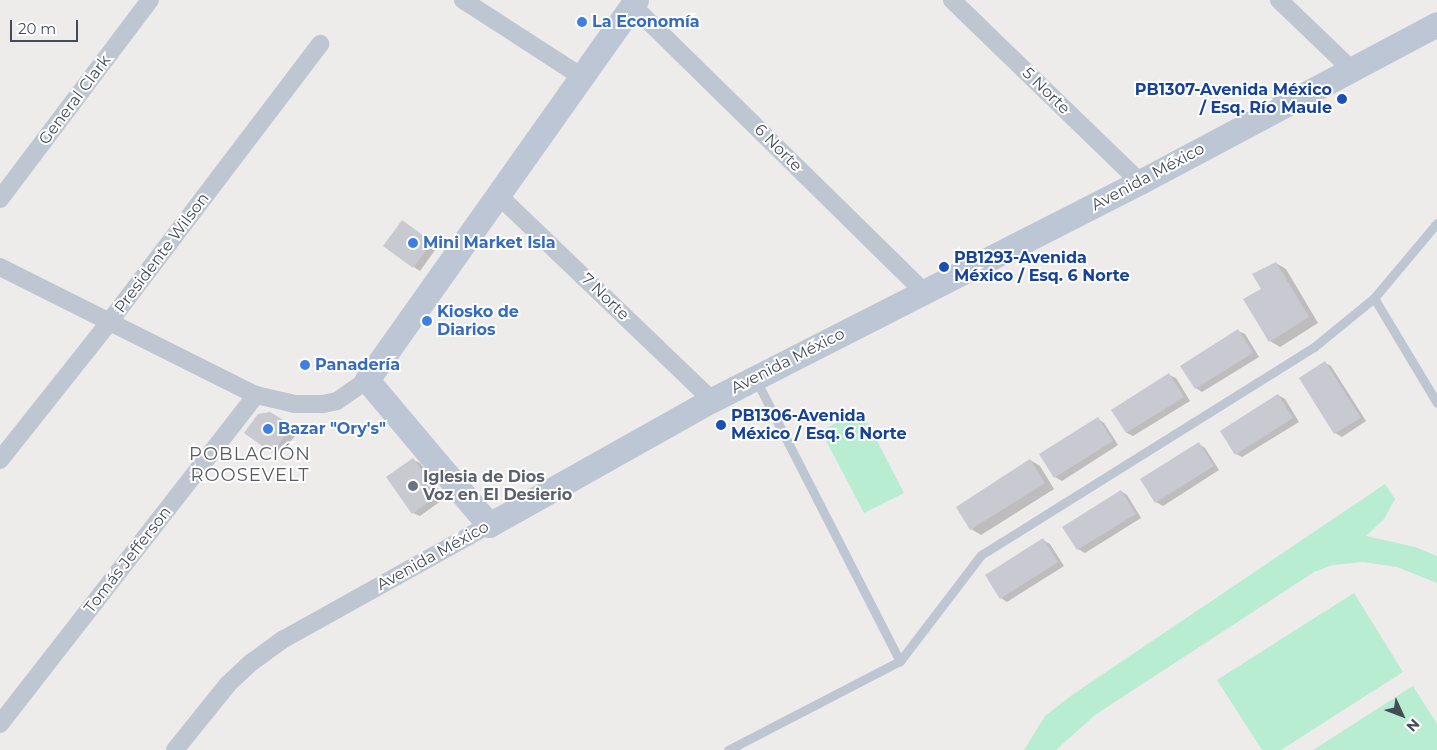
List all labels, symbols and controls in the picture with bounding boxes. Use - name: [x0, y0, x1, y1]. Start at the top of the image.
- scale bar: [12, 10, 80, 42]
- place label: La Economía: [592, 12, 700, 32]
- marker: La Economía: [576, 16, 588, 28]
- text: 20 m: [18, 19, 56, 38]
- street label: General Clark: [35, 51, 115, 149]
- street label: 5 Norte: [1018, 64, 1074, 118]
- place label: PB1307-Avenida México / Esq. Río Maule: [1135, 80, 1332, 118]
- marker: PB1307-Avenida México / Esq. Río Maule: [1336, 93, 1348, 105]
- street label: 6 Norte: [750, 120, 806, 176]
- street label: Avenida México: [1088, 139, 1208, 215]
- street label: Presidente Wilson: [111, 189, 213, 317]
- place label: Mini Market Isla: [423, 233, 556, 253]
- marker: Mini Market Isla: [407, 237, 419, 249]
- place label: PB1293-Avenida México / Esq. 6 Norte: [954, 248, 1130, 286]
- marker: PB1293-Avenida México / Esq. 6 Norte: [938, 261, 950, 273]
- street label: 7 Norte: [577, 270, 633, 324]
- place label: Kiosko de Diarios: [437, 302, 519, 340]
- marker: Kiosko de Diarios: [421, 315, 433, 327]
- street label: Avenida México: [728, 324, 848, 398]
- place label: Panadería: [315, 355, 400, 375]
- marker: Panadería: [299, 359, 311, 371]
- place label: PB1306-Avenida México / Esq. 6 Norte: [731, 406, 907, 444]
- place label: Bazar "Ory's": [278, 419, 386, 439]
- marker: PB1306-Avenida México / Esq. 6 Norte: [715, 419, 727, 431]
- marker: Bazar "Ory's": [262, 423, 274, 435]
- district label: POBLACIÓN ROOSEVELT: [188, 444, 312, 486]
- place label: Iglesia de Dios Voz en El Desierio: [423, 467, 572, 505]
- marker: Iglesia de Dios Voz en El Desierio: [407, 480, 419, 492]
- street label: Tomás Jefferson: [80, 503, 176, 617]
- street label: Avenida México: [374, 517, 492, 595]
- north arrow: [1377, 690, 1427, 740]
- text: N: [1403, 715, 1423, 736]

